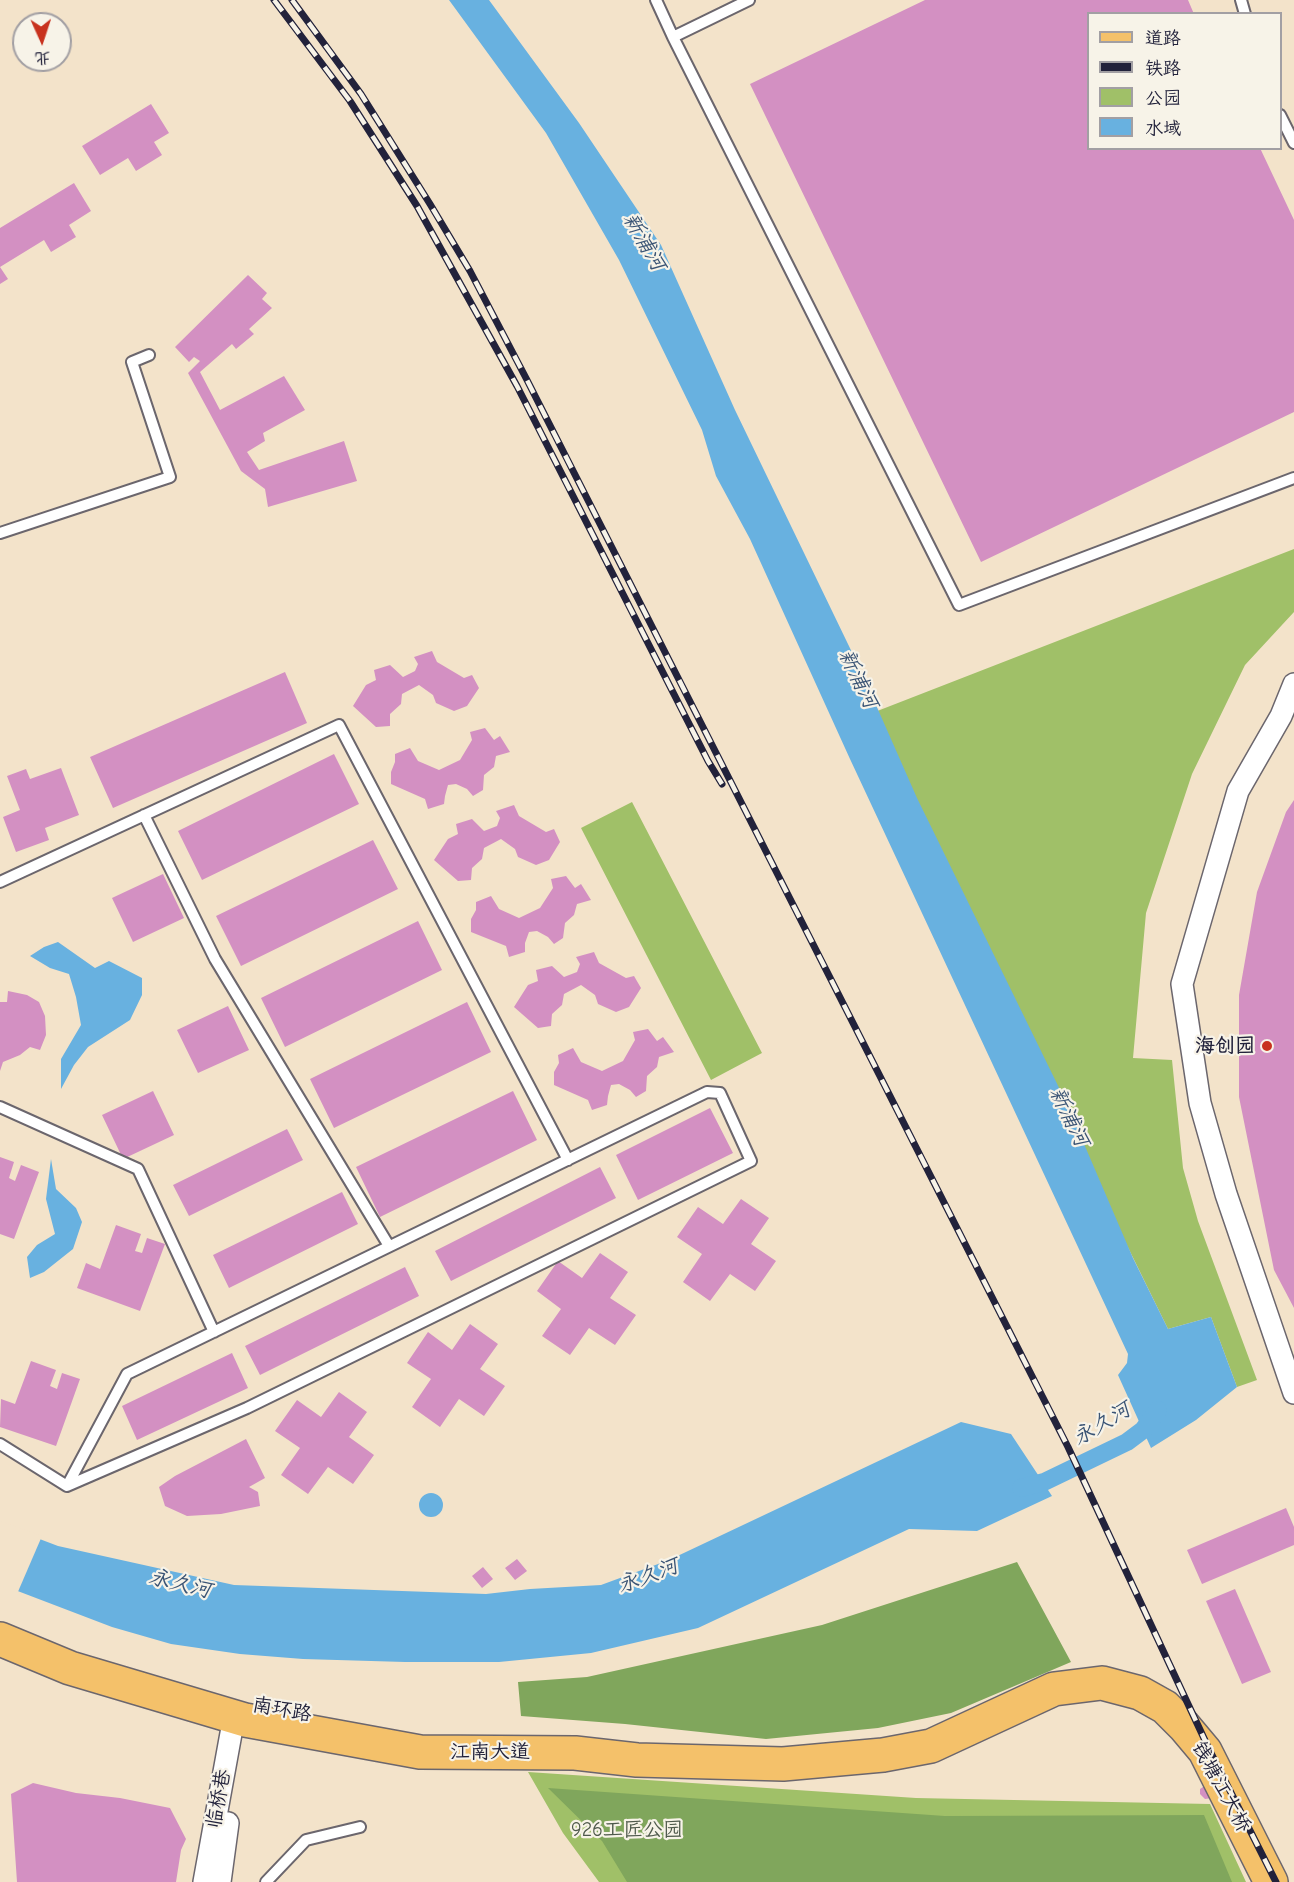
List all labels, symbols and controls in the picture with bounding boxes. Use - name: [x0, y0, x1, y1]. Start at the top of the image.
- north arrow: [12, 12, 72, 72]
- legend: [1087, 12, 1282, 150]
- text: 道路: [1145, 28, 1181, 49]
- text: 北: [34, 49, 51, 67]
- text: 铁路: [1145, 58, 1181, 79]
- text: 公园: [1145, 88, 1181, 109]
- text: 水域: [1145, 118, 1181, 139]
- water label: 新浦河: [617, 208, 671, 276]
- water label: 新浦河: [833, 645, 883, 713]
- place label: 海创园: [1195, 1034, 1255, 1058]
- marker: 海创园: [1260, 1039, 1274, 1053]
- water label: 新浦河: [1044, 1083, 1094, 1151]
- water label: 永久河: [1069, 1397, 1135, 1451]
- water label: 永久河: [614, 1553, 682, 1599]
- water label: 永久河: [146, 1564, 214, 1604]
- street label: 南环路: [250, 1693, 314, 1727]
- street label: 钱塘江大桥: [1186, 1737, 1256, 1837]
- street label: 江南大道: [450, 1740, 530, 1764]
- street label: 临桥巷: [202, 1767, 236, 1831]
- park label: 926工匠公园: [571, 1818, 683, 1842]

